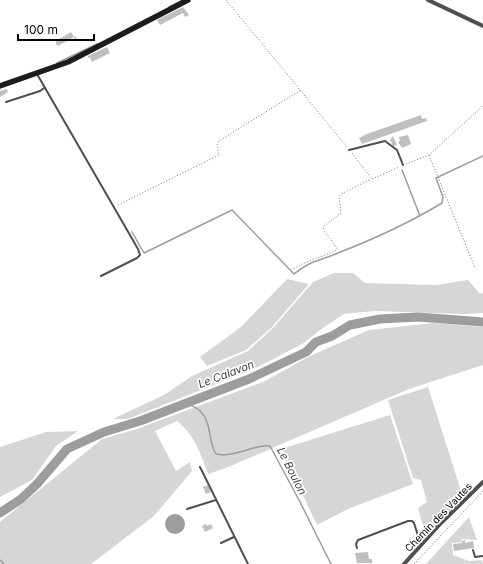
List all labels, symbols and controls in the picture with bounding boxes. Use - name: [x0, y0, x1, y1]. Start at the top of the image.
- scale bar: [18, 16, 94, 42]
- text: 100 m: [24, 22, 58, 37]
- water label: Le Calavon: [196, 357, 256, 391]
- water label: Le Boulon: [274, 445, 310, 498]
- street label: Chemin des Vautes: [402, 480, 474, 554]

